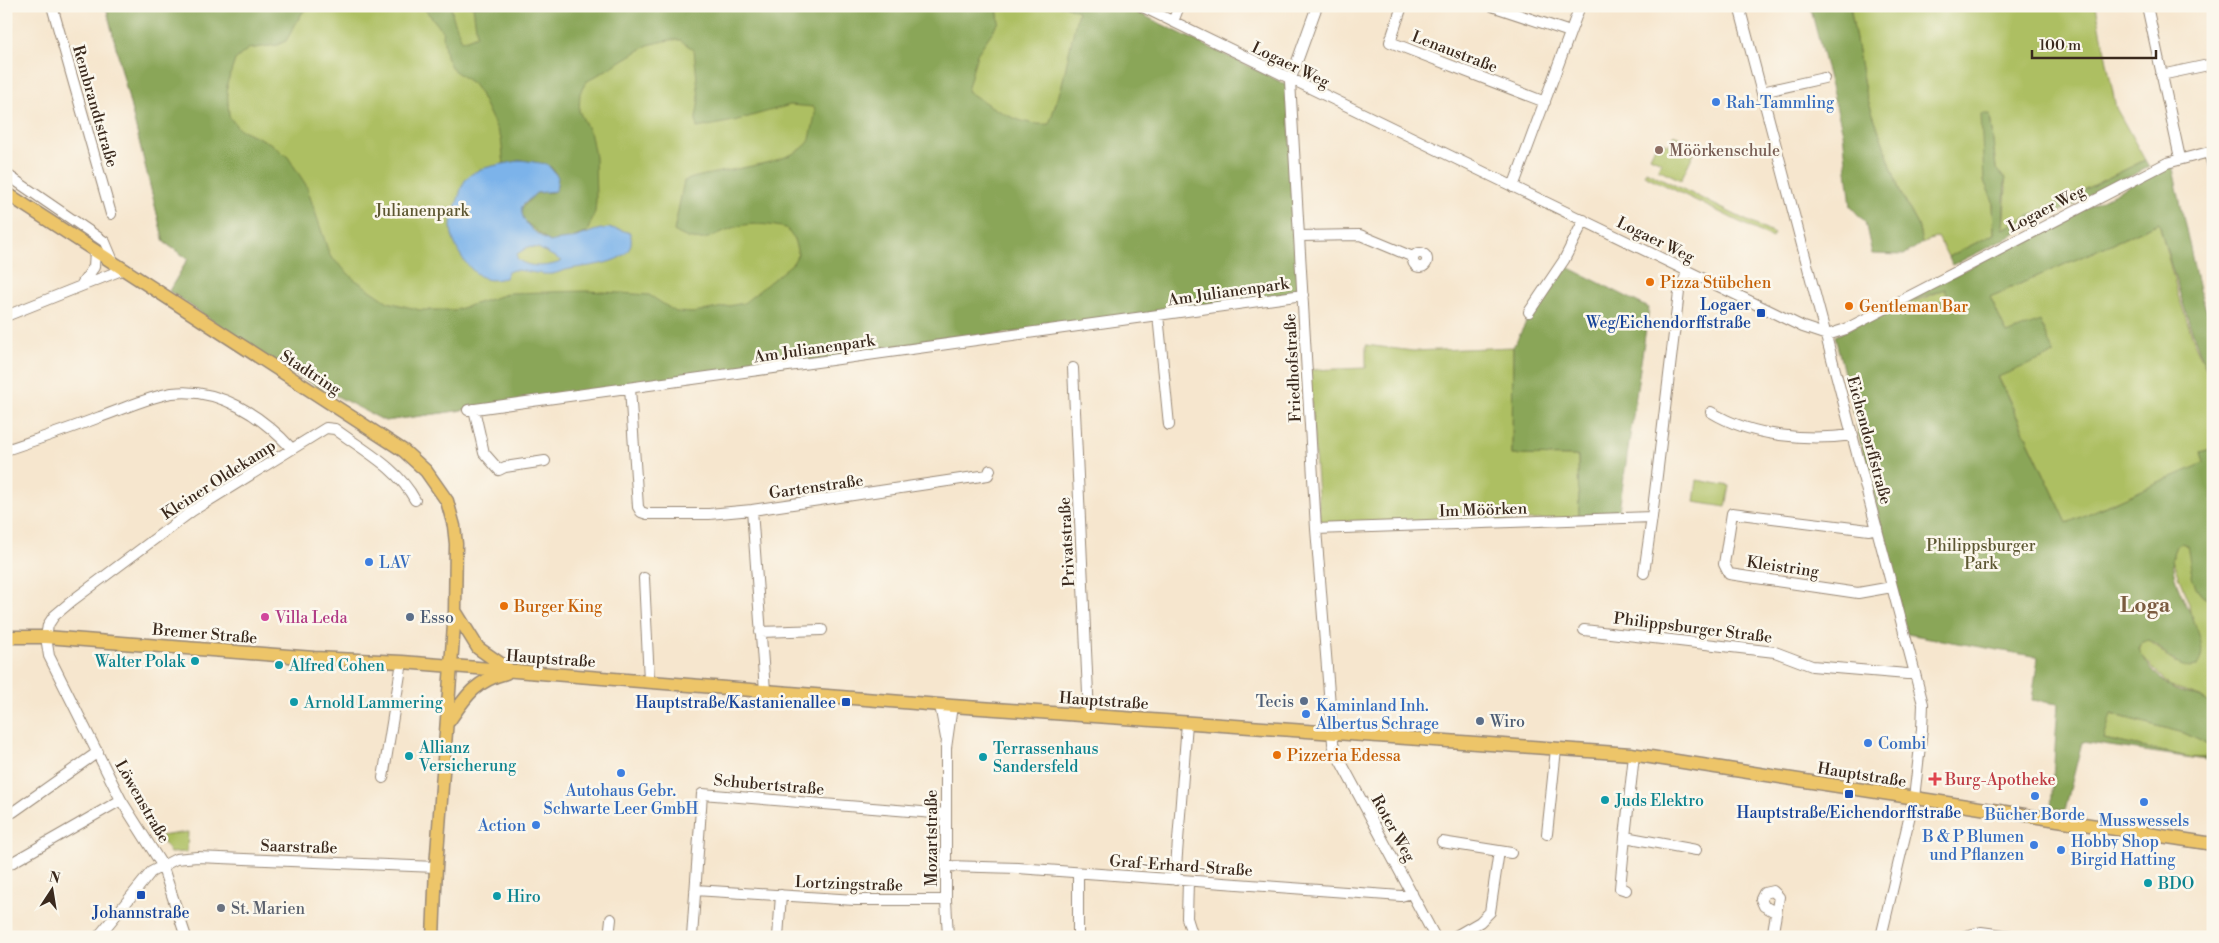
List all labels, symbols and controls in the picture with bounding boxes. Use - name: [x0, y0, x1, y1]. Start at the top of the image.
- street label: Lenaustraße: [1409, 26, 1500, 77]
- scale bar: [2032, 28, 2155, 60]
- text: 100 m: [2039, 36, 2081, 55]
- street label: Logaer Weg: [1248, 37, 1333, 93]
- street label: Rembrandtstraße: [68, 43, 122, 170]
- place label: Rah-Tammling: [1726, 93, 1835, 113]
- marker: Rah-Tammling: [1710, 96, 1722, 108]
- place label: Möörkenschule: [1669, 141, 1780, 161]
- marker: Möörkenschule: [1653, 144, 1665, 156]
- street label: Logaer Weg: [2004, 181, 2089, 237]
- park label: Julianenpark: [374, 201, 470, 221]
- street label: Logaer Weg: [1613, 212, 1698, 268]
- street label: Am Julianenpark: [1165, 273, 1292, 311]
- place label: Pizza Stübchen: [1660, 273, 1772, 293]
- marker: Pizza Stübchen: [1644, 276, 1656, 288]
- place label: Logaer Weg/Eichendorffstraße: [1585, 295, 1751, 333]
- place label: Gentleman Bar: [1859, 297, 1968, 317]
- marker: Gentleman Bar: [1843, 300, 1855, 312]
- marker: Logaer Weg/Eichendorffstraße: [1755, 307, 1767, 319]
- street label: Friedhofstraße: [1280, 313, 1306, 423]
- street label: Am Julianenpark: [751, 330, 878, 368]
- street label: Stadtring: [276, 346, 345, 400]
- street label: Eichendorffstraße: [1842, 374, 1896, 507]
- street label: Kleiner Oldekamp: [158, 435, 279, 524]
- street label: Gartenstraße: [768, 470, 865, 504]
- street label: Privatstraße: [1055, 497, 1079, 587]
- street label: Im Möörken: [1439, 498, 1528, 522]
- park label: Philippsburger Park: [1926, 536, 2036, 574]
- street label: Kleistring: [1745, 552, 1821, 582]
- place label: LAV: [379, 553, 411, 573]
- marker: LAV: [363, 556, 375, 568]
- district label: Loga: [2120, 593, 2171, 619]
- place label: Burger King: [513, 597, 603, 617]
- marker: Burger King: [498, 600, 510, 612]
- place label: Villa Leda: [274, 608, 348, 628]
- place label: Esso: [420, 608, 454, 628]
- street label: Philippsburger Straße: [1612, 608, 1773, 648]
- marker: Villa Leda: [259, 611, 271, 623]
- marker: Esso: [404, 611, 416, 623]
- street label: Bremer Straße: [151, 619, 258, 649]
- street label: Hauptstraße: [505, 646, 596, 672]
- place label: Walter Polak: [94, 652, 187, 672]
- marker: Walter Polak: [189, 655, 201, 667]
- place label: Alfred Cohen: [288, 656, 385, 676]
- marker: Alfred Cohen: [273, 659, 285, 671]
- street label: Hauptstraße: [1058, 688, 1149, 714]
- place label: Tecis: [1256, 692, 1294, 712]
- place label: Arnold Lammering: [303, 693, 444, 713]
- place label: Hauptstraße/Kastanienallee: [636, 693, 836, 713]
- marker: Tecis: [1298, 695, 1310, 707]
- marker: Arnold Lammering: [288, 696, 300, 708]
- marker: Hauptstraße/Kastanienallee: [840, 696, 852, 708]
- place label: Kaminland Inh. Albertus Schrage: [1315, 696, 1439, 734]
- marker: Kaminland Inh. Albertus Schrage: [1300, 708, 1312, 720]
- place label: Wiro: [1489, 712, 1525, 732]
- marker: Wiro: [1474, 715, 1486, 727]
- place label: Combi: [1878, 734, 1926, 754]
- marker: Combi: [1862, 737, 1874, 749]
- place label: Allianz Versicherung: [418, 738, 517, 776]
- place label: Terrassenhaus Sandersfeld: [993, 739, 1098, 777]
- place label: Pizzeria Edessa: [1287, 746, 1402, 766]
- marker: Pizzeria Edessa: [1271, 749, 1283, 761]
- marker: Allianz Versicherung: [403, 750, 415, 762]
- marker: Terrassenhaus Sandersfeld: [977, 751, 989, 763]
- street label: Löwenstraße: [110, 756, 174, 847]
- street label: Hauptstraße: [1816, 758, 1908, 792]
- marker: Autohaus Gebr. Schwarte Leer GmbH: [615, 767, 627, 779]
- street label: Schubertstraße: [713, 770, 825, 800]
- place label: Burg-Apotheke: [1944, 770, 2056, 790]
- marker: Burg-Apotheke: [1929, 773, 1941, 785]
- place label: Autohaus Gebr. Schwarte Leer GmbH: [544, 781, 699, 819]
- marker: Hauptstraße/Eichendorffstraße: [1843, 788, 1855, 800]
- street label: Mozartstraße: [922, 790, 942, 886]
- marker: Bücher Borde: [2029, 790, 2041, 802]
- place label: Juds Elektro: [1614, 791, 1704, 811]
- street label: Roter Weg: [1367, 792, 1420, 866]
- marker: Juds Elektro: [1599, 794, 1611, 806]
- marker: Musswessels: [2138, 796, 2150, 808]
- place label: Hauptstraße/Eichendorffstraße: [1737, 803, 1961, 823]
- place label: Bücher Borde: [1984, 805, 2085, 825]
- place label: Musswessels: [2099, 811, 2189, 831]
- place label: Action: [477, 816, 526, 836]
- marker: Action: [530, 819, 542, 831]
- place label: B & P Blumen und Pflanzen: [1921, 827, 2024, 865]
- place label: Hobby Shop Birgid Hatting: [2070, 832, 2176, 870]
- street label: Saarstraße: [260, 836, 338, 858]
- marker: B & P Blumen und Pflanzen: [2028, 839, 2040, 851]
- marker: Hobby Shop Birgid Hatting: [2055, 844, 2067, 856]
- street label: Graf-Erhard-Straße: [1109, 851, 1253, 881]
- north arrow: [28, 866, 78, 916]
- text: N: [47, 868, 62, 888]
- street label: Lortzingstraße: [795, 872, 903, 896]
- place label: BDO: [2157, 874, 2194, 894]
- marker: BDO: [2142, 877, 2154, 889]
- place label: Hiro: [507, 887, 541, 907]
- marker: Johannstraße: [135, 889, 147, 901]
- marker: Hiro: [491, 890, 503, 902]
- place label: St. Marien: [231, 899, 306, 919]
- marker: St. Marien: [215, 902, 227, 914]
- place label: Johannstraße: [91, 903, 190, 923]

